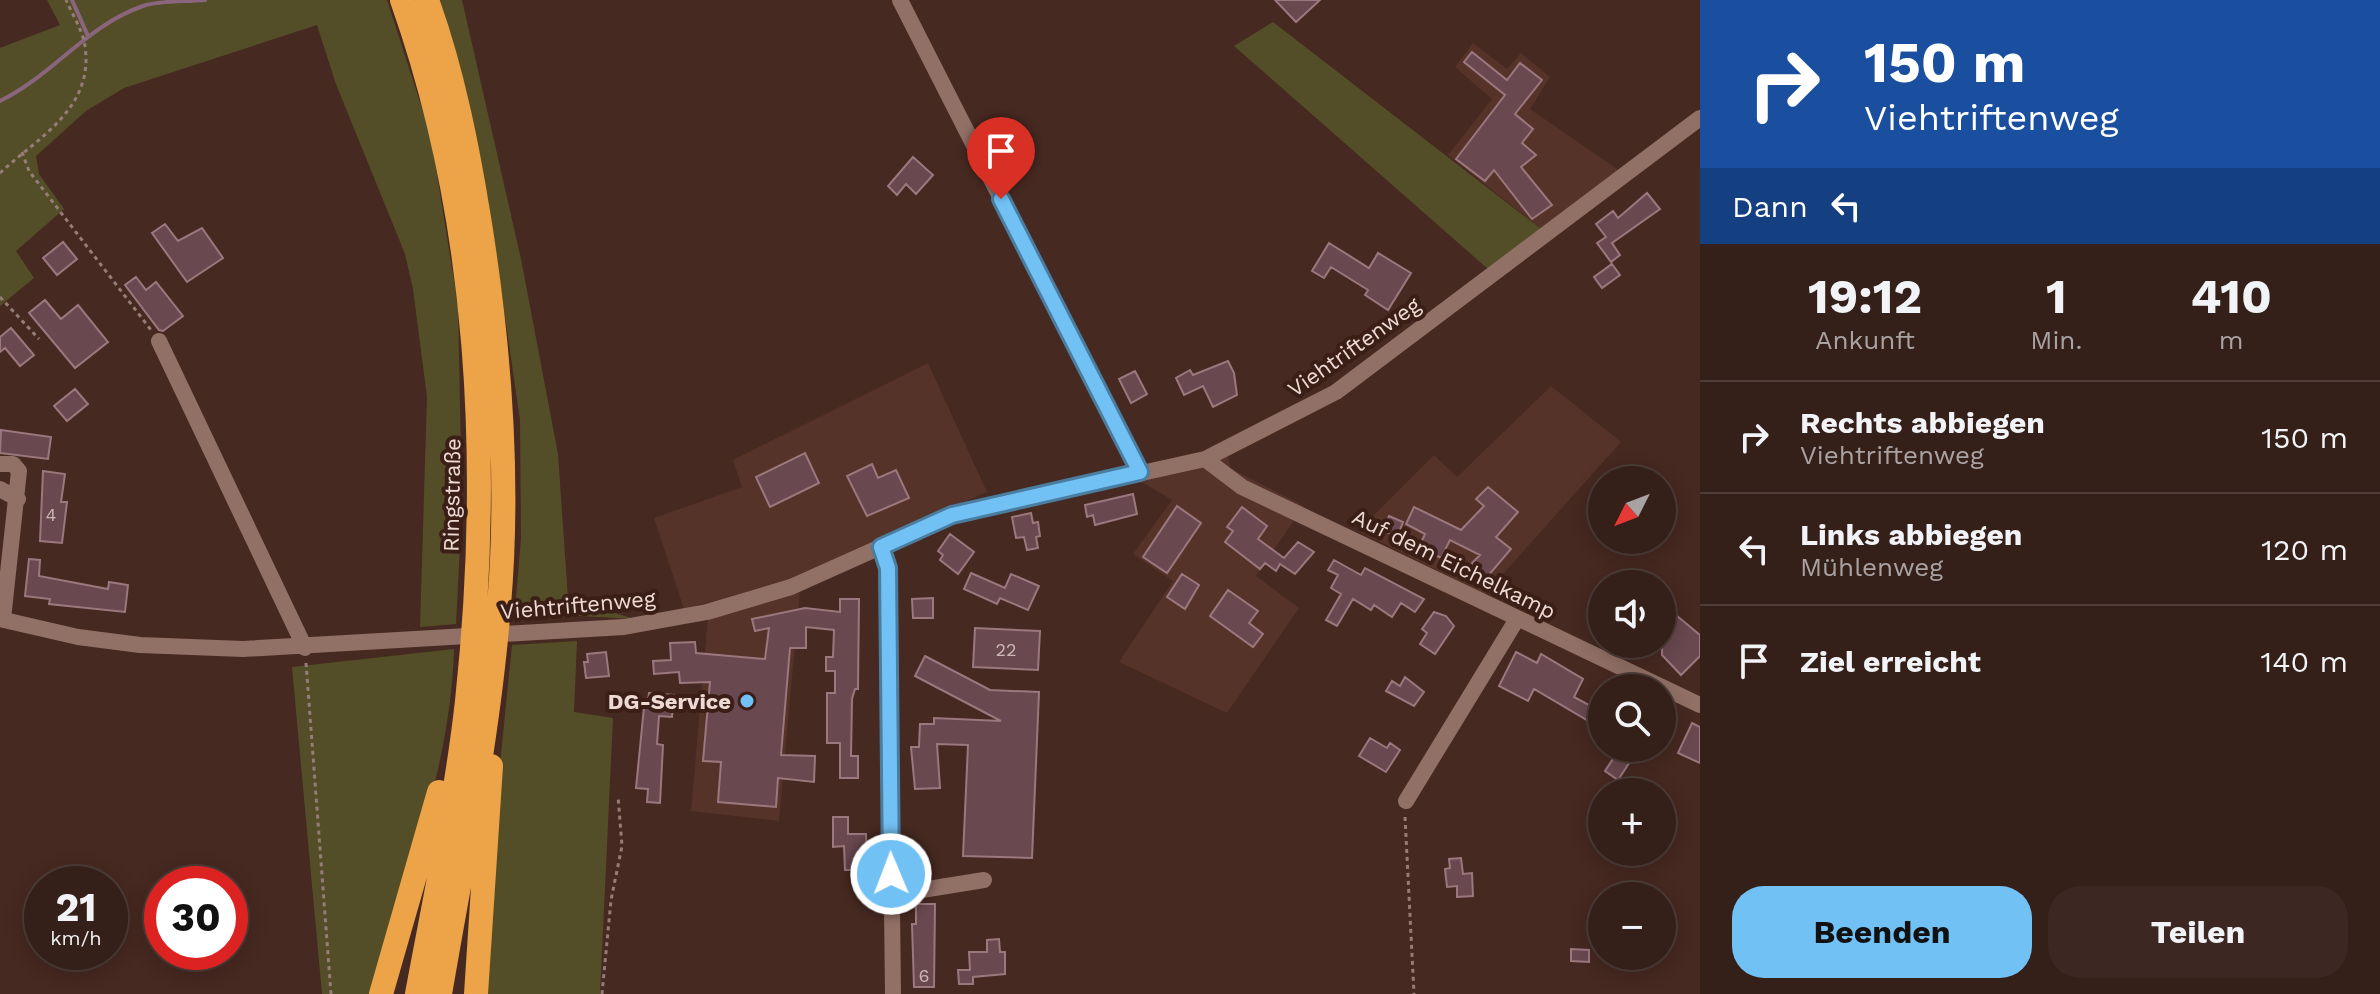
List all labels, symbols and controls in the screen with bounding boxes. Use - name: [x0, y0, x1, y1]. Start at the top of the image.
- text: 150 m: [1864, 30, 2026, 96]
- icon: right: [1732, 32, 1836, 136]
- text: Viehtriftenweg: [1864, 97, 2119, 139]
- pin: [967, 117, 1035, 199]
- icon: arrive: [979, 129, 1023, 173]
- icon: left: [1824, 184, 1868, 228]
- text: Dann: [1732, 189, 1808, 224]
- text: 19:12: [1808, 268, 1922, 325]
- text: 1: [2046, 268, 2067, 325]
- text: 410: [2190, 268, 2272, 325]
- street label: Viehtriftenweg: [1283, 292, 1425, 402]
- text: Ankunft: [1815, 325, 1915, 355]
- text: Min.: [2030, 325, 2082, 355]
- text: m: [2219, 325, 2244, 355]
- text: Rechts abbiegen: [1800, 405, 2045, 440]
- icon: right: [1732, 415, 1776, 459]
- text: 150 m: [2261, 420, 2348, 455]
- street label: Ringstraße: [439, 438, 465, 552]
- text: Viehtriftenweg: [1800, 440, 1984, 470]
- north arrow: [1588, 466, 1676, 554]
- map controls: [1588, 466, 1676, 970]
- house number: 4: [46, 504, 57, 525]
- street label: Auf dem Eichelkamp: [1348, 504, 1560, 624]
- text: Links abbiegen: [1800, 517, 2022, 552]
- icon: left: [1732, 527, 1776, 571]
- text: 120 m: [2261, 532, 2348, 567]
- text: Mühlenweg: [1800, 552, 1943, 582]
- button: sound: [1588, 570, 1676, 658]
- street label: Viehtriftenweg: [499, 586, 657, 624]
- house number: 22: [996, 639, 1017, 660]
- icon: arrive: [1732, 639, 1776, 683]
- text: Ziel erreicht: [1800, 644, 1981, 679]
- text: 140 m: [2260, 644, 2348, 679]
- button: search: [1588, 674, 1676, 762]
- place label: DG-Service: [608, 689, 731, 714]
- marker: DG-Service: [738, 692, 756, 710]
- button: +: [1588, 778, 1676, 866]
- position arrow: [849, 832, 933, 916]
- speed limit sign: 30: [144, 866, 248, 970]
- button: −: [1588, 882, 1676, 970]
- text: 21: [55, 884, 97, 931]
- button: Beenden: [1732, 886, 2032, 978]
- button: Teilen: [2048, 886, 2348, 978]
- text: km/h: [50, 926, 102, 950]
- house number: 6: [919, 965, 929, 986]

